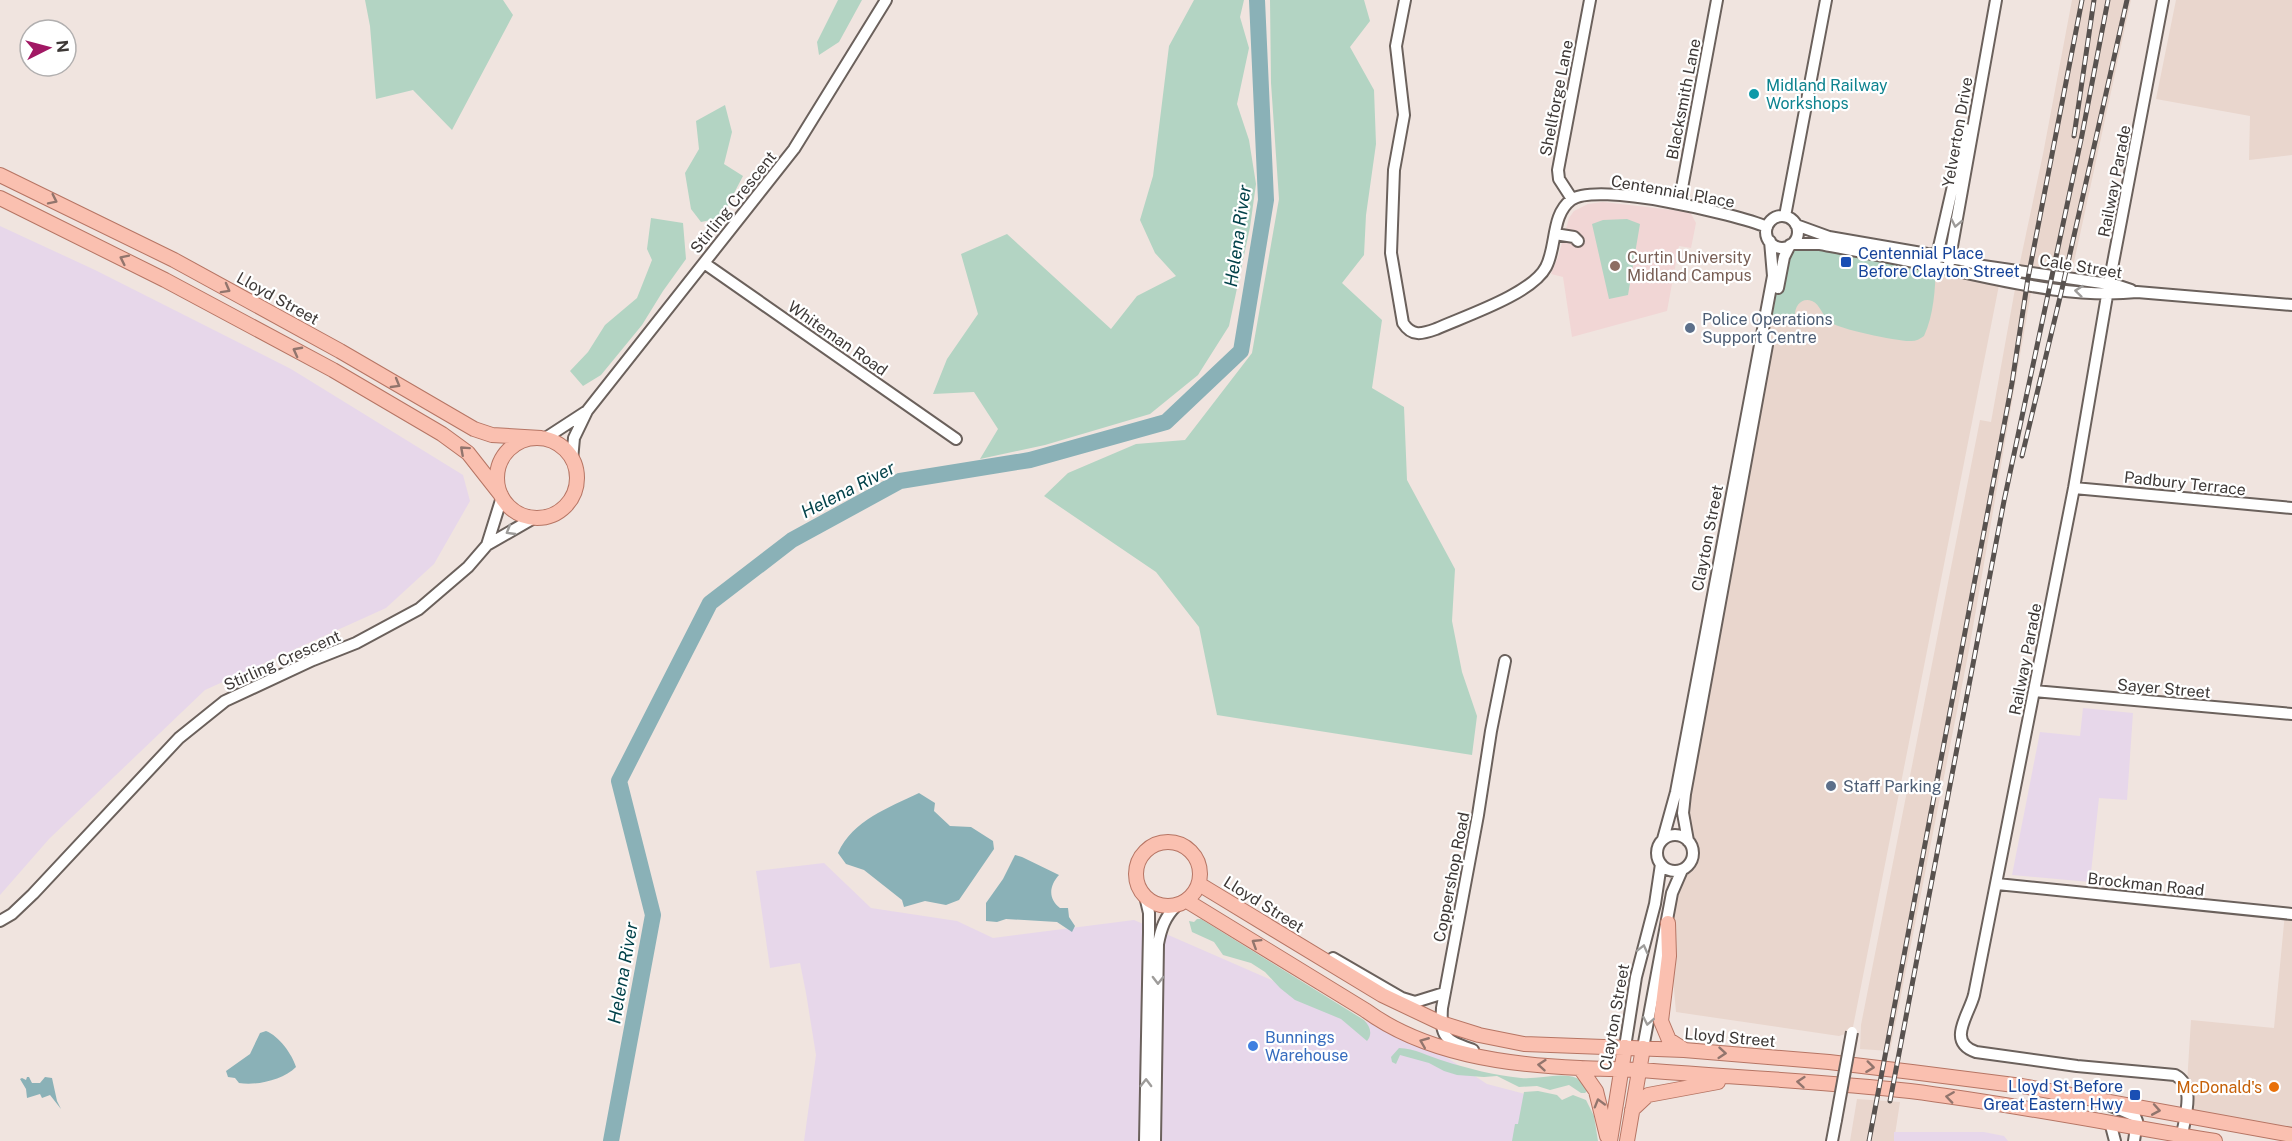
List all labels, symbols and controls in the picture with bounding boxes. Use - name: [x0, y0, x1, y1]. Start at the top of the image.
- north arrow: [18, 18, 78, 78]
- street label: Blacksmith Lane: [1662, 37, 1705, 161]
- street label: Shellforge Lane: [1536, 38, 1577, 158]
- text: N: [52, 39, 73, 54]
- street label: Yelverton Drive: [1938, 75, 1977, 189]
- place label: Midland Railway Workshops: [1766, 76, 1888, 113]
- marker: Midland Railway Workshops: [1747, 87, 1761, 101]
- street label: Railway Parade: [2094, 123, 2135, 239]
- street label: Stirling Crescent: [686, 147, 780, 257]
- street label: Centennial Place: [1609, 171, 1736, 212]
- water label: Helena River: [1220, 183, 1255, 288]
- one-way arrow: [46, 193, 57, 204]
- one-way arrow: [1950, 218, 1963, 228]
- place label: Centennial Place Before Clayton Street: [1858, 244, 2020, 281]
- place label: Curtin University Midland Campus: [1627, 248, 1752, 285]
- street label: Cale Street: [2038, 251, 2124, 282]
- one-way arrow: [120, 255, 131, 267]
- marker: Centennial Place Before Clayton Street: [1839, 255, 1853, 269]
- marker: Curtin University Midland Campus: [1608, 259, 1622, 273]
- street label: Lloyd Street: [233, 268, 322, 329]
- one-way arrow: [220, 282, 230, 293]
- one-way arrow: [2075, 285, 2084, 298]
- street label: Whiteman Road: [784, 297, 891, 380]
- place label: Police Operations Support Centre: [1702, 310, 1833, 347]
- marker: Police Operations Support Centre: [1683, 321, 1697, 335]
- one-way arrow: [292, 346, 303, 358]
- one-way arrow: [390, 377, 400, 388]
- one-way arrow: [460, 446, 471, 457]
- water label: Helena River: [797, 457, 899, 522]
- street label: Padbury Terrace: [2123, 468, 2247, 499]
- street label: Clayton Street: [1688, 483, 1727, 593]
- one-way arrow: [506, 523, 516, 535]
- street label: Railway Parade: [2005, 601, 2046, 717]
- street label: Stirling Crescent: [221, 626, 344, 695]
- street label: Sayer Street: [2117, 675, 2211, 702]
- place label: Staff Parking: [1843, 777, 1942, 796]
- marker: Staff Parking: [1824, 779, 1838, 793]
- street label: Coppershop Road: [1430, 811, 1473, 944]
- street label: Brockman Road: [2087, 869, 2205, 900]
- street label: Lloyd Street: [1220, 872, 1307, 937]
- water label: Helena River: [603, 920, 642, 1025]
- one-way arrow: [1252, 939, 1262, 951]
- one-way arrow: [1636, 944, 1649, 954]
- street label: Clayton Street: [1596, 962, 1633, 1072]
- one-way arrow: [1152, 975, 1164, 984]
- one-way arrow: [1642, 1016, 1655, 1026]
- street label: Lloyd Street: [1684, 1024, 1776, 1051]
- place label: Bunnings Warehouse: [1265, 1028, 1348, 1065]
- one-way arrow: [1419, 1037, 1430, 1049]
- marker: Bunnings Warehouse: [1246, 1039, 1260, 1053]
- one-way arrow: [1718, 1046, 1727, 1059]
- one-way arrow: [1537, 1059, 1546, 1072]
- one-way arrow: [1866, 1060, 1875, 1073]
- one-way arrow: [1796, 1076, 1805, 1089]
- place label: Lloyd St Before Great Eastern Hwy: [1983, 1077, 2123, 1114]
- one-way arrow: [1140, 1078, 1152, 1087]
- place label: McDonald's: [2176, 1078, 2262, 1097]
- marker: McDonald's: [2267, 1080, 2281, 1094]
- marker: Lloyd St Before Great Eastern Hwy: [2128, 1088, 2142, 1102]
- one-way arrow: [1945, 1091, 1954, 1104]
- one-way arrow: [1594, 1098, 1606, 1108]
- one-way arrow: [2151, 1103, 2161, 1116]

